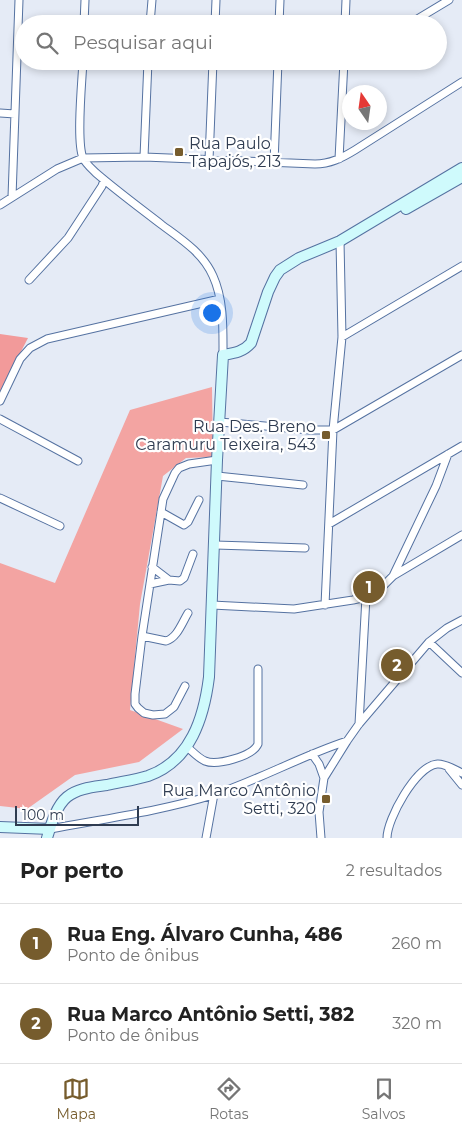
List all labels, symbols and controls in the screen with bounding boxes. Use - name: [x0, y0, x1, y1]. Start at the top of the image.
- search box: [15, 15, 447, 70]
- icon: search: [33, 29, 61, 57]
- text: Pesquisar aqui: [73, 31, 213, 54]
- north arrow: [342, 85, 387, 130]
- place label: Rua Paulo Tapajós, 213: [189, 134, 281, 171]
- marker: Rua Paulo Tapajós, 213: [173, 146, 185, 158]
- your location: [199, 300, 225, 326]
- place label: Rua Des. Breno Caramuru Teixeira, 543: [135, 417, 316, 454]
- marker: Rua Des. Breno Caramuru Teixeira, 543: [320, 429, 332, 441]
- pin: 1: [353, 568, 385, 606]
- pin: 2: [381, 646, 413, 684]
- place label: Rua Marco Antônio Setti, 320: [162, 781, 316, 818]
- marker: Rua Marco Antônio Setti, 320: [320, 793, 332, 805]
- scale bar: [15, 803, 139, 826]
- text: 100 m: [22, 806, 64, 824]
- text: Por perto: [20, 858, 124, 883]
- text: 2 resultados: [346, 861, 442, 880]
- text: Rua Eng. Álvaro Cunha, 486: [67, 923, 342, 946]
- text: 1: [33, 934, 39, 953]
- text: 260 m: [391, 934, 442, 953]
- text: Ponto de ônibus: [67, 946, 199, 965]
- text: Rua Marco Antônio Setti, 382: [67, 1003, 354, 1026]
- text: 2: [31, 1014, 41, 1033]
- text: 320 m: [392, 1014, 442, 1033]
- text: Ponto de ônibus: [67, 1026, 199, 1045]
- tab: Mapa: [57, 1075, 96, 1123]
- tab: Rotas: [209, 1075, 249, 1123]
- tab: Salvos: [362, 1075, 405, 1123]

